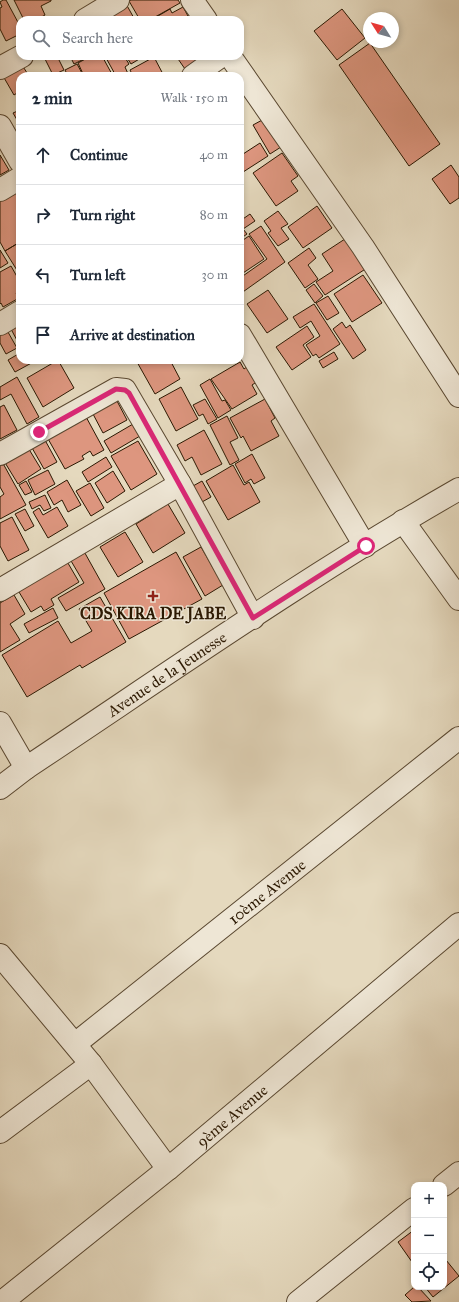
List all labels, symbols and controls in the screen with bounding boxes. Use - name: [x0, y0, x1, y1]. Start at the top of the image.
- north arrow: [363, 12, 399, 48]
- search box: [16, 16, 244, 60]
- icon: search: [30, 27, 52, 49]
- text: Search here: [62, 29, 133, 47]
- text: 2 min: [32, 88, 72, 109]
- text: Walk · 150 m: [160, 90, 228, 106]
- icon: ahead: [32, 144, 54, 166]
- text: Continue: [70, 146, 128, 164]
- text: 40 m: [199, 147, 228, 163]
- icon: right: [32, 204, 54, 226]
- text: Turn right: [70, 206, 135, 224]
- text: 80 m: [200, 207, 228, 223]
- icon: left: [32, 264, 54, 286]
- text: Turn left: [70, 266, 126, 284]
- text: 30 m: [202, 267, 228, 283]
- icon: arrive: [32, 324, 54, 346]
- text: Arrive at destination: [70, 326, 195, 344]
- route end: [30, 423, 48, 441]
- route start: [357, 537, 375, 555]
- marker: CDS KIRA DE JABE: [147, 590, 159, 602]
- place label: CDS KIRA DE JABE: [80, 604, 227, 624]
- street label: Avenue de la Jeunesse: [103, 627, 230, 721]
- street label: 10ème Avenue: [224, 854, 309, 928]
- street label: 9ème Avenue: [192, 1080, 271, 1151]
- map controls: [411, 1182, 447, 1290]
- button: +: [411, 1182, 447, 1218]
- button: −: [411, 1218, 447, 1254]
- button: locate: [411, 1254, 447, 1290]

